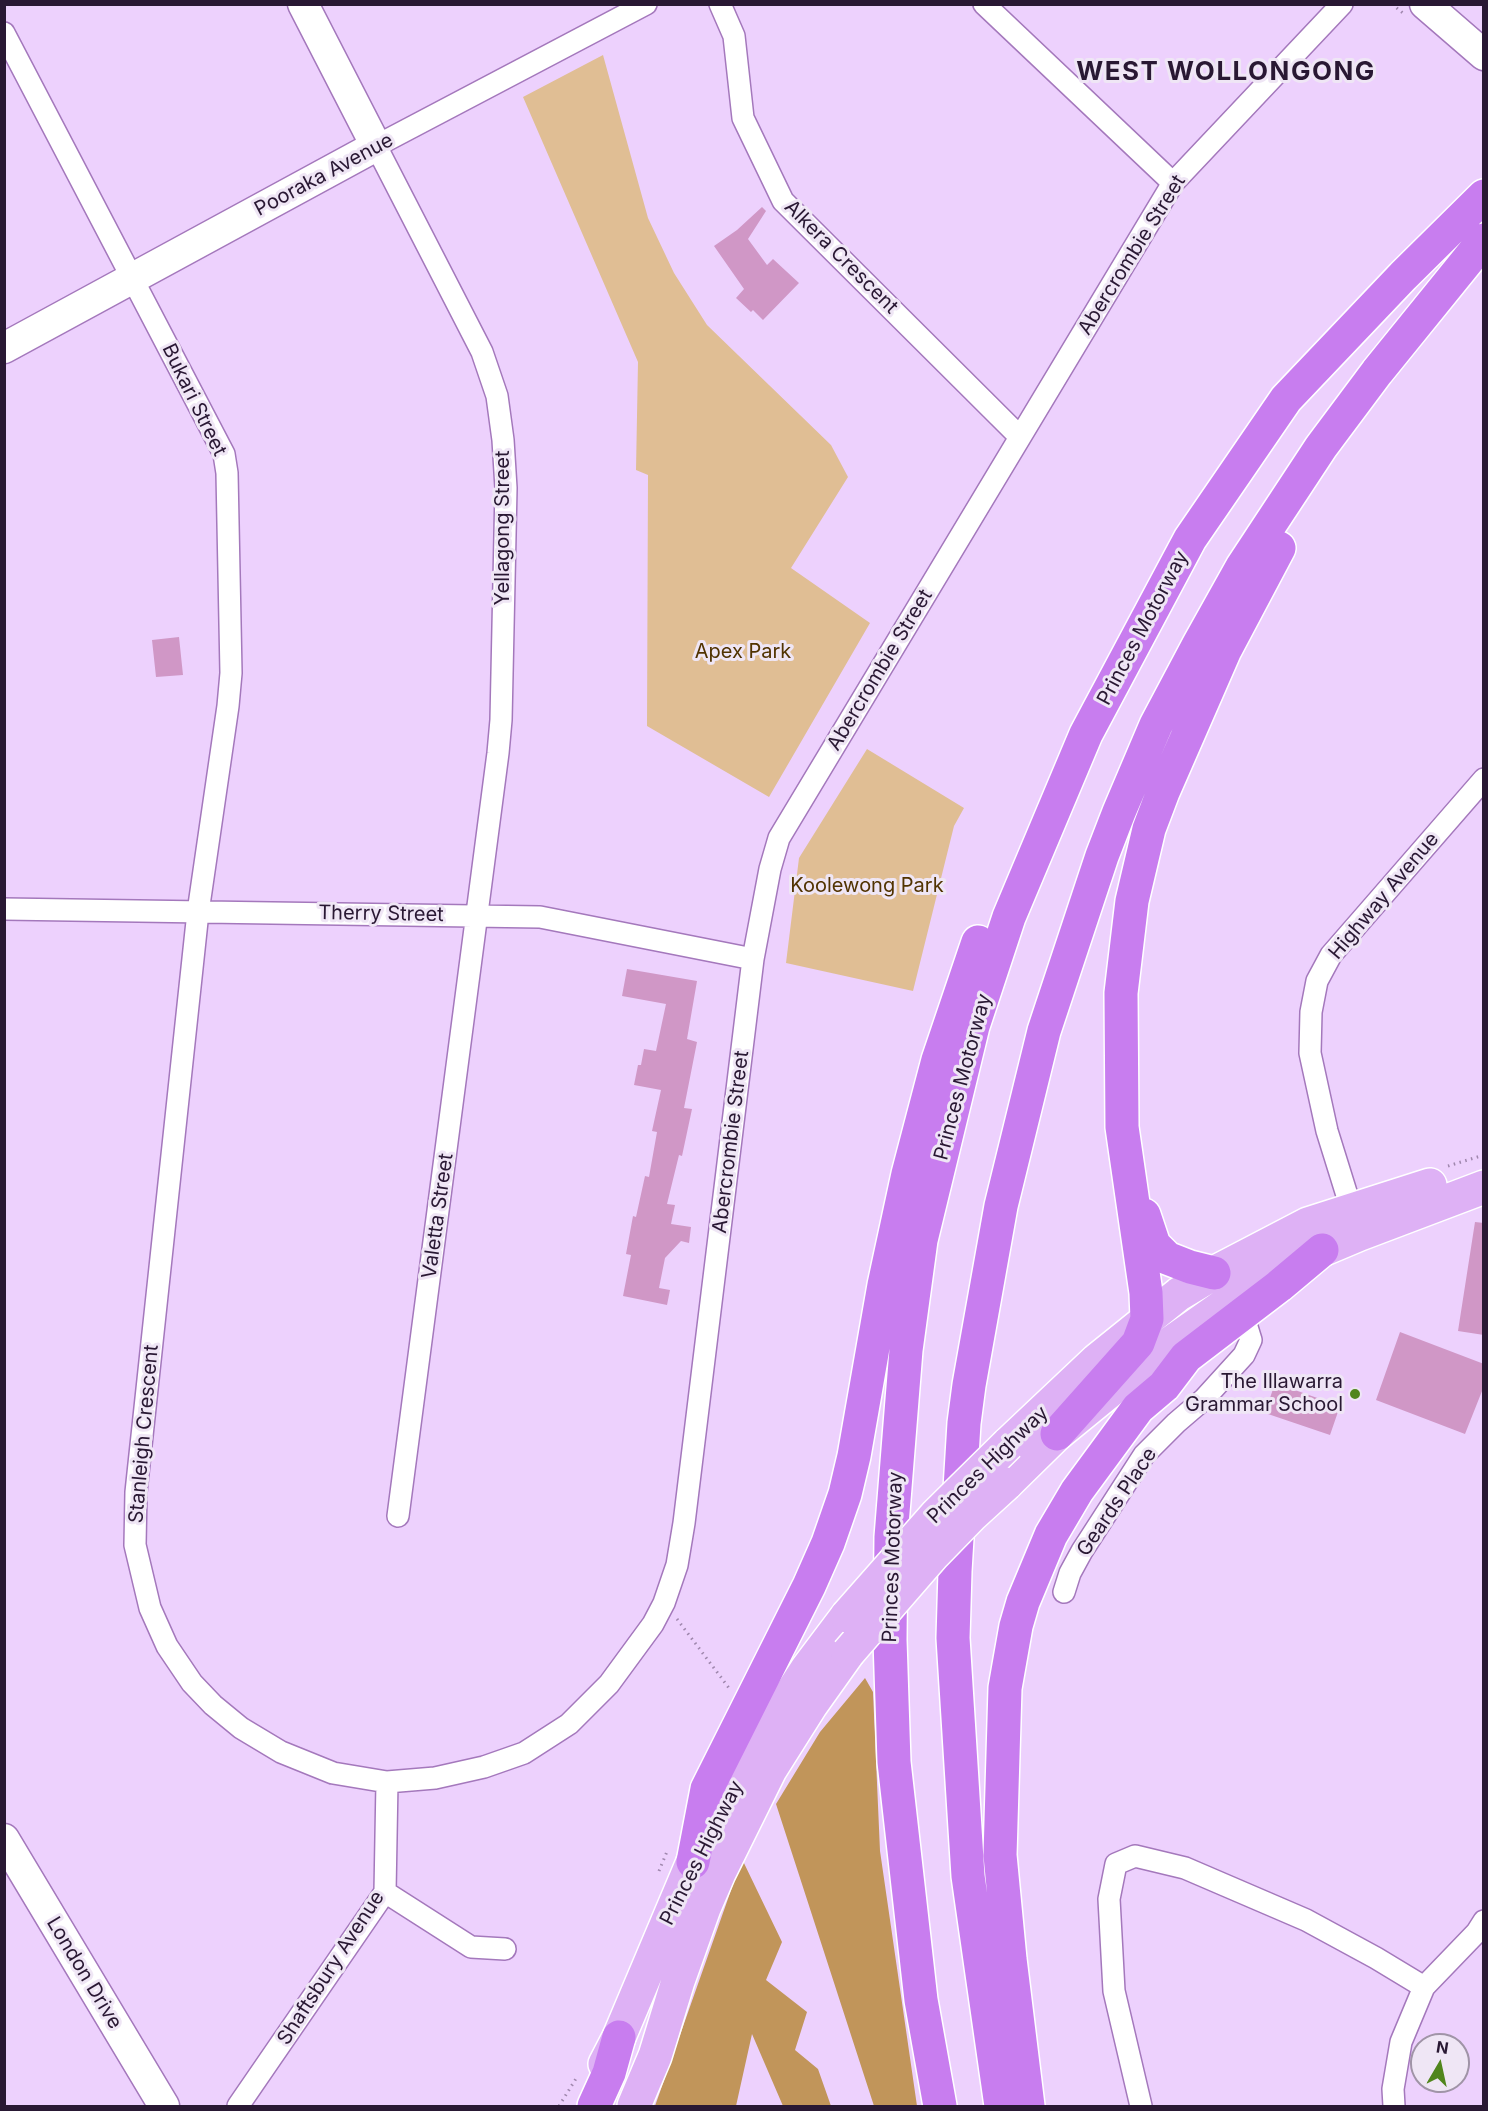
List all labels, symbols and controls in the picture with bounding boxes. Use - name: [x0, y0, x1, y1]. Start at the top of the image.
- district label: WEST WOLLONGONG: [1076, 56, 1376, 88]
- street label: Pooraka Avenue: [251, 128, 397, 222]
- street label: Abercrombie Street: [1073, 171, 1191, 339]
- street label: Alkera Crescent: [779, 195, 903, 319]
- street label: Bukari Street: [157, 340, 231, 460]
- street label: Yellagong Street: [491, 450, 515, 606]
- street label: Princes Motorway: [1092, 547, 1194, 709]
- street label: Abercrombie Street: [822, 585, 938, 755]
- park label: Apex Park: [695, 640, 791, 664]
- street label: Highway Avenue: [1324, 828, 1444, 964]
- park label: Koolewong Park: [790, 874, 944, 898]
- street label: Therry Street: [318, 901, 444, 927]
- street label: Princes Motorway: [929, 991, 997, 1163]
- street label: Abercrombie Street: [708, 1049, 754, 1235]
- street label: Valetta Street: [417, 1152, 459, 1280]
- street label: Stanleigh Crescent: [124, 1344, 164, 1524]
- place label: The Illawarra Grammar School: [1185, 1370, 1343, 1417]
- marker: The Illawarra Grammar School: [1348, 1387, 1362, 1401]
- street label: Princes Highway: [923, 1401, 1053, 1529]
- street label: Geards Place: [1072, 1443, 1162, 1561]
- street label: Princes Motorway: [878, 1471, 908, 1643]
- street label: Princes Highway: [655, 1777, 749, 1929]
- street label: Shaftsbury Avenue: [272, 1887, 390, 2049]
- street label: London Drive: [41, 1913, 127, 2033]
- north arrow: [1410, 2033, 1470, 2093]
- text: N: [1435, 2036, 1450, 2058]

